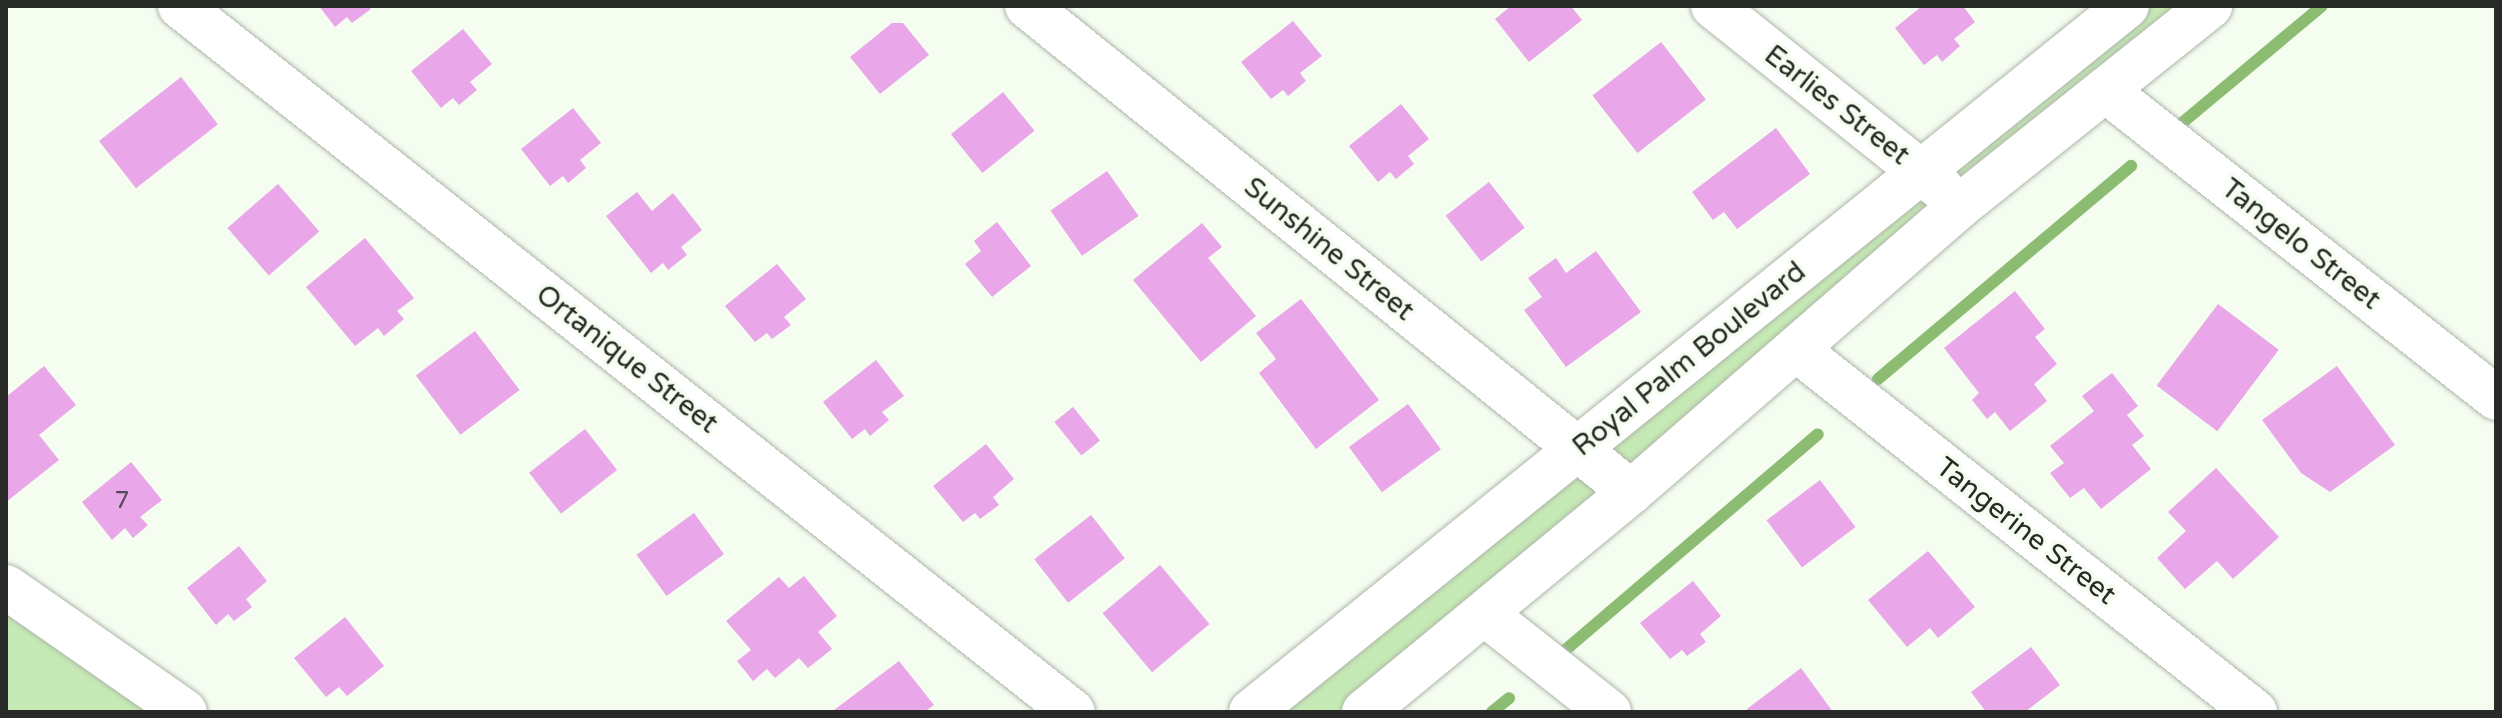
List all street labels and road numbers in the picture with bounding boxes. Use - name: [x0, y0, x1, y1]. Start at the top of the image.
- street label: Earlies Street: [1758, 38, 1916, 172]
- street label: Sunshine Street: [1237, 170, 1421, 328]
- street label: Tangelo Street: [2215, 172, 2387, 316]
- street label: Royal Palm Boulevard: [1566, 255, 1812, 463]
- street label: Ortanique Street: [529, 278, 725, 440]
- street label: Tangerine Street: [1929, 450, 2123, 612]

